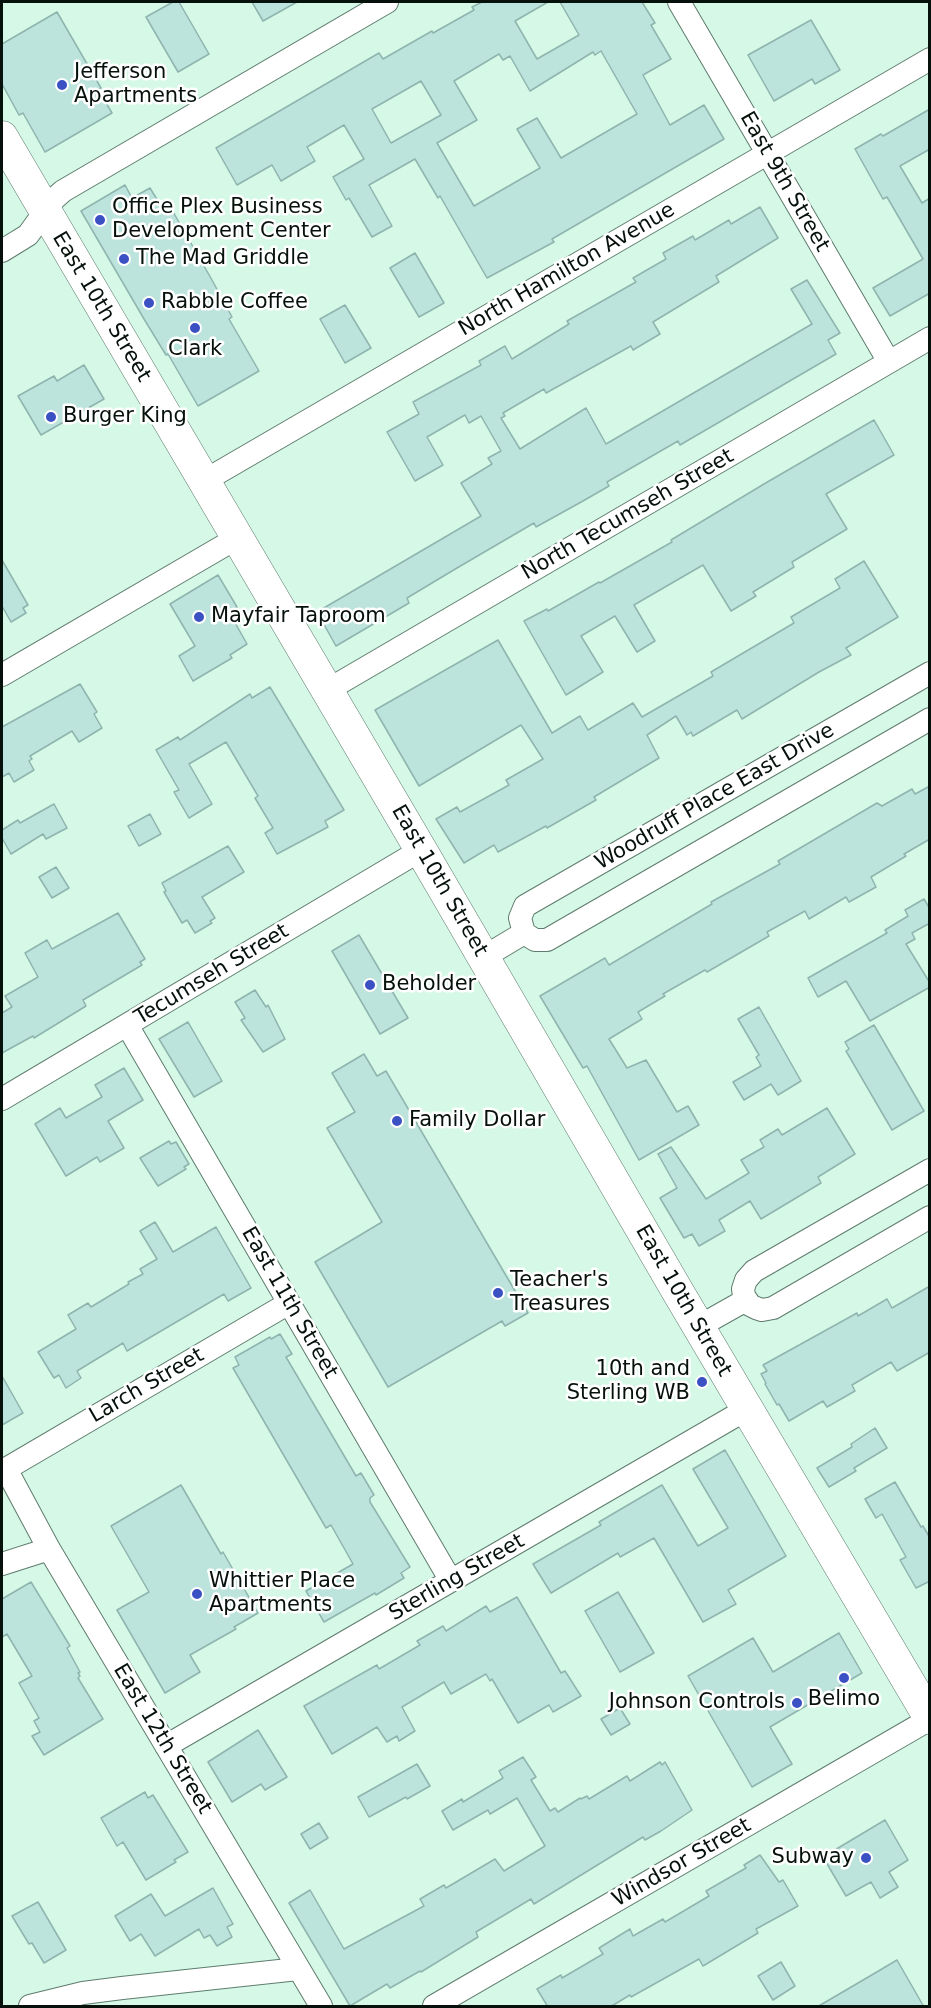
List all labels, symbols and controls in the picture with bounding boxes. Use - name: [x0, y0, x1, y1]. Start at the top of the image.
- place label: Jefferson Apartments: [74, 60, 197, 110]
- marker: Jefferson Apartments: [55, 78, 69, 92]
- street label: East 9th Street: [734, 108, 834, 256]
- place label: Office Plex Business Development Center: [112, 195, 331, 245]
- street label: North Hamilton Avenue: [454, 198, 680, 342]
- marker: Office Plex Business Development Center: [93, 213, 107, 227]
- street label: East 10th Street: [46, 227, 156, 387]
- place label: The Mad Griddle: [136, 246, 309, 272]
- marker: The Mad Griddle: [117, 252, 131, 266]
- place label: Rabble Coffee: [161, 290, 308, 316]
- marker: Rabble Coffee: [142, 296, 156, 310]
- marker: Clark: [188, 321, 202, 335]
- place label: Clark: [168, 337, 222, 363]
- place label: Burger King: [63, 404, 187, 430]
- marker: Burger King: [44, 410, 58, 424]
- street label: North Tecumseh Street: [518, 444, 738, 586]
- place label: Mayfair Taproom: [211, 604, 386, 630]
- marker: Mayfair Taproom: [192, 610, 206, 624]
- street label: Woodruff Place East Drive: [591, 718, 839, 876]
- street label: East 10th Street: [385, 801, 493, 961]
- street label: Tecumseh Street: [130, 919, 294, 1031]
- place label: Beholder: [382, 972, 476, 998]
- marker: Beholder: [363, 978, 377, 992]
- place label: Family Dollar: [409, 1108, 545, 1134]
- marker: Family Dollar: [390, 1114, 404, 1128]
- street label: East 10th Street: [629, 1221, 737, 1381]
- street label: East 11th Street: [235, 1223, 343, 1383]
- place label: Teacher's Treasures: [510, 1268, 610, 1318]
- marker: Teacher's Treasures: [491, 1286, 505, 1300]
- street label: Larch Street: [85, 1343, 209, 1429]
- place label: 10th and Sterling WB: [567, 1357, 690, 1407]
- marker: 10th and Sterling WB: [695, 1375, 709, 1389]
- street label: Sterling Street: [385, 1529, 529, 1627]
- place label: Whittier Place Apartments: [209, 1569, 355, 1619]
- marker: Whittier Place Apartments: [190, 1587, 204, 1601]
- street label: East 12th Street: [107, 1659, 217, 1819]
- marker: Belimo: [837, 1671, 851, 1685]
- place label: Belimo: [808, 1687, 880, 1713]
- place label: Johnson Controls: [609, 1690, 785, 1716]
- marker: Johnson Controls: [790, 1696, 804, 1710]
- street label: Windsor Street: [608, 1813, 756, 1913]
- place label: Subway: [772, 1845, 854, 1871]
- marker: Subway: [859, 1851, 873, 1865]

